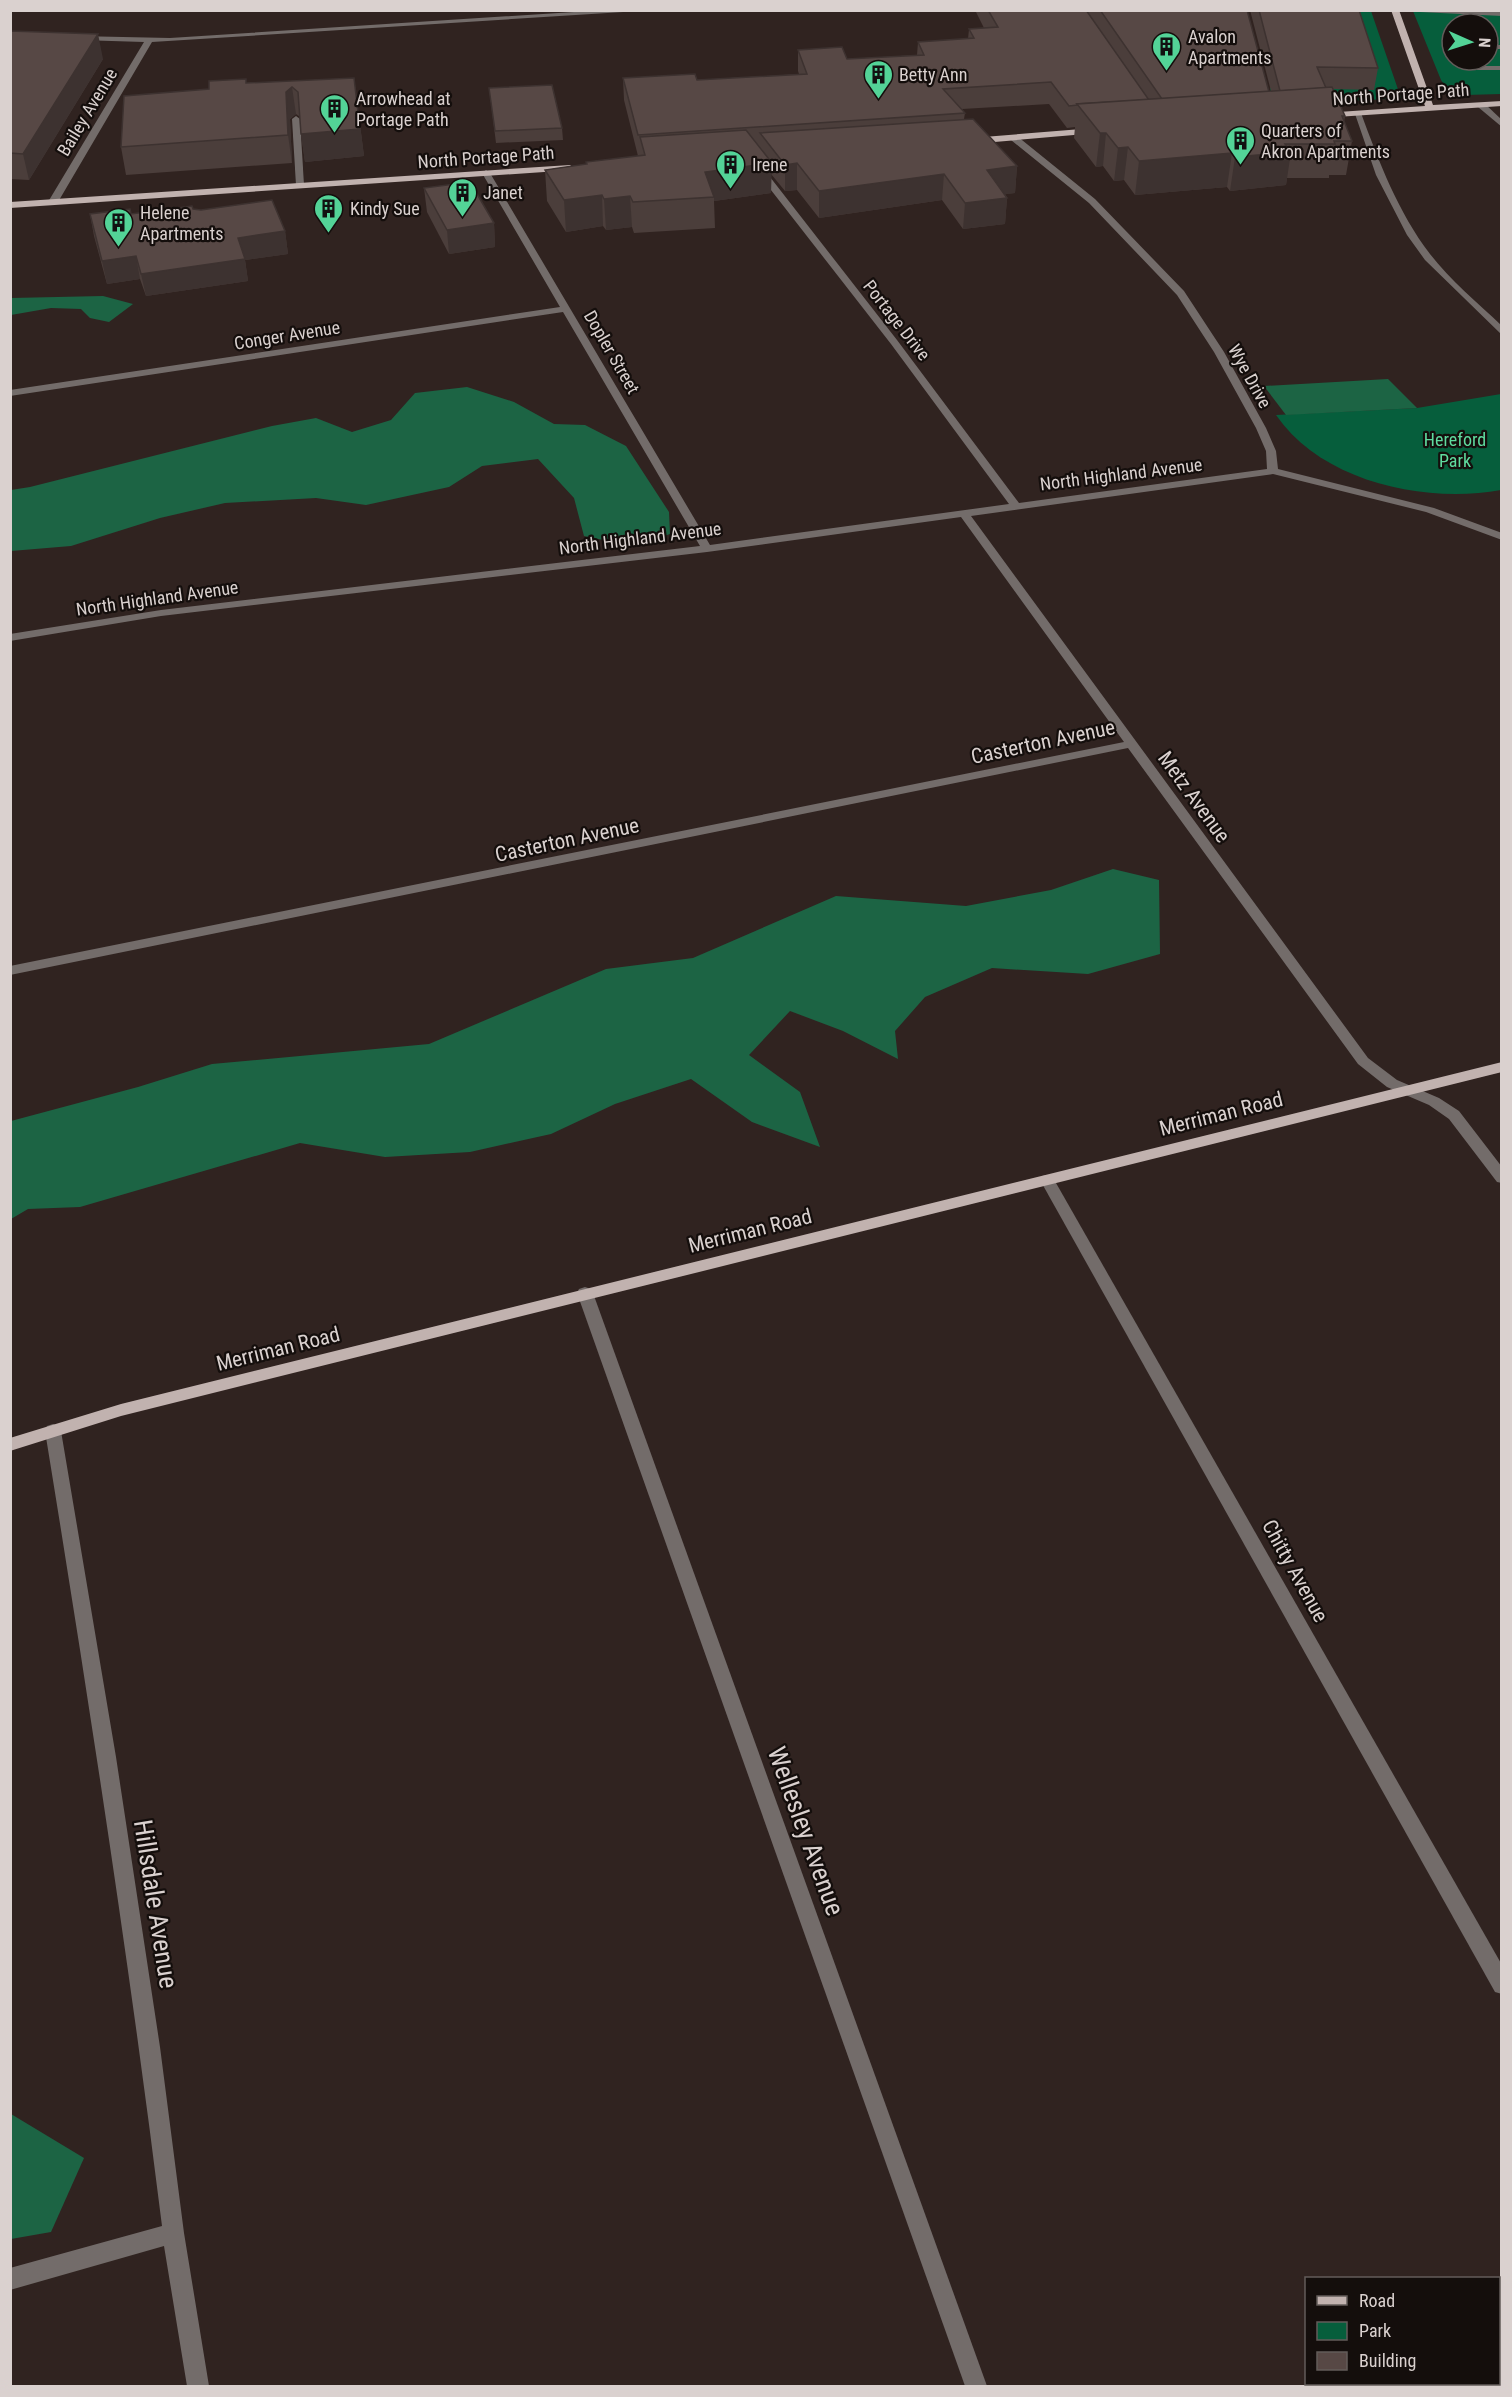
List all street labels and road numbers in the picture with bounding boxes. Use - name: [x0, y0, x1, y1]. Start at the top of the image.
- street label: Bailey Avenue: [53, 64, 121, 160]
- street label: North Portage Path: [1332, 79, 1470, 109]
- street label: North Portage Path: [417, 142, 555, 172]
- street label: Portage Drive: [859, 276, 935, 364]
- street label: Dopler Street: [580, 307, 644, 397]
- street label: Conger Avenue: [233, 316, 341, 354]
- street label: Wye Drive: [1224, 340, 1276, 412]
- street label: North Highland Avenue: [1039, 454, 1203, 494]
- street label: North Highland Avenue: [558, 518, 722, 558]
- street label: North Highland Avenue: [75, 576, 239, 620]
- street label: Casterton Avenue: [969, 715, 1117, 769]
- street label: Metz Avenue: [1153, 747, 1235, 847]
- street label: Casterton Avenue: [493, 813, 641, 867]
- street label: Merriman Road: [1157, 1087, 1285, 1141]
- street label: Merriman Road: [686, 1204, 814, 1258]
- street label: Merriman Road: [214, 1322, 342, 1376]
- street label: Chitty Avenue: [1257, 1516, 1333, 1627]
- street label: Wellesley Avenue: [762, 1743, 850, 1919]
- street label: Hillsdale Avenue: [128, 1818, 184, 1990]

